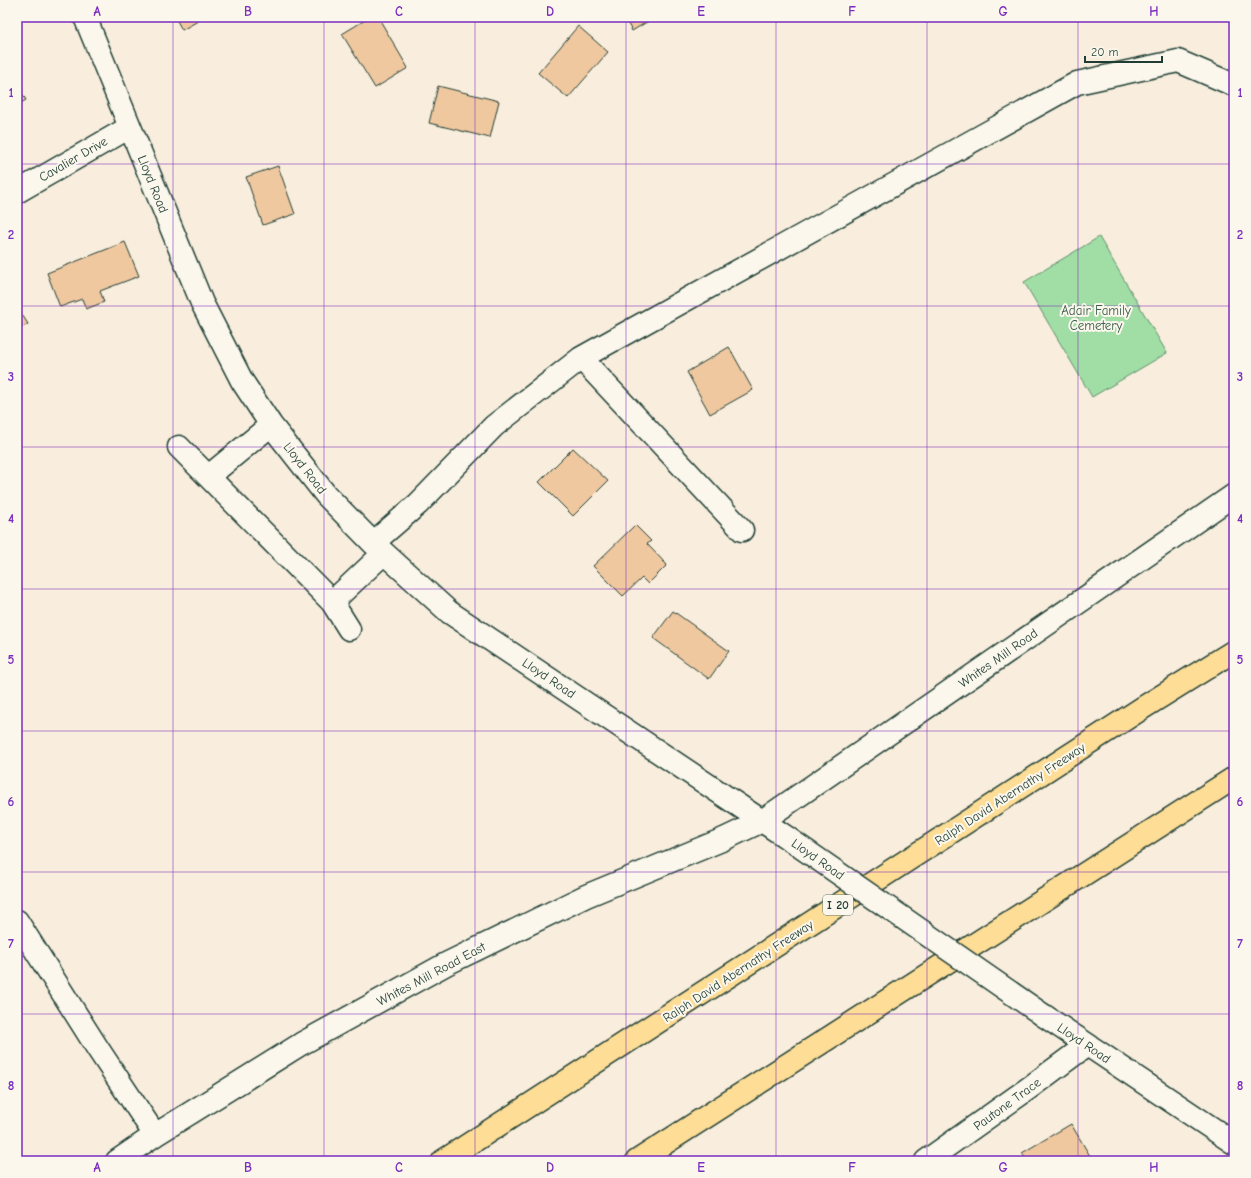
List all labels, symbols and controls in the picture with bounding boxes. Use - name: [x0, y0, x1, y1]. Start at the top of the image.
- text: A: [93, 4, 101, 19]
- text: B: [244, 4, 252, 19]
- text: C: [395, 4, 403, 19]
- text: D: [546, 4, 554, 19]
- text: E: [697, 4, 705, 19]
- text: F: [848, 4, 856, 19]
- text: G: [998, 4, 1008, 19]
- text: H: [1149, 4, 1159, 19]
- scale bar: [1085, 38, 1162, 64]
- text: 20 m: [1091, 45, 1119, 59]
- text: 1: [8, 85, 14, 100]
- text: 1: [1237, 85, 1243, 100]
- street label: Cavalier Drive: [36, 133, 110, 185]
- street label: Lloyd Road: [135, 153, 171, 215]
- text: 2: [8, 227, 14, 242]
- text: 2: [1237, 227, 1243, 242]
- park label: Adair Family Cemetery: [1061, 303, 1131, 333]
- text: 3: [8, 369, 14, 384]
- text: 3: [1237, 369, 1243, 384]
- street label: Lloyd Road: [280, 439, 330, 497]
- text: 4: [8, 511, 14, 526]
- text: 4: [1237, 511, 1243, 526]
- street label: Whites Mill Road: [956, 625, 1040, 691]
- text: 5: [8, 652, 15, 667]
- text: 5: [1237, 652, 1244, 667]
- street label: Lloyd Road: [519, 655, 579, 701]
- street label: Ralph David Abernathy Freeway: [932, 740, 1088, 848]
- text: 6: [8, 794, 15, 809]
- text: 6: [1237, 794, 1244, 809]
- street label: Lloyd Road: [789, 835, 847, 883]
- road number: I 20: [823, 895, 853, 915]
- street label: Ralph David Abernathy Freeway: [660, 917, 816, 1025]
- text: 7: [8, 936, 14, 951]
- text: 7: [1237, 936, 1243, 951]
- street label: Whites Mill Road East: [374, 938, 489, 1009]
- street label: Lloyd Road: [1054, 1020, 1114, 1066]
- street label: Pautone Trace: [970, 1074, 1044, 1133]
- text: 8: [8, 1078, 14, 1093]
- text: 8: [1237, 1078, 1243, 1093]
- text: A: [93, 1160, 101, 1175]
- text: B: [244, 1160, 252, 1175]
- text: C: [395, 1160, 403, 1175]
- text: D: [546, 1160, 554, 1175]
- text: E: [697, 1160, 705, 1175]
- text: F: [848, 1160, 856, 1175]
- text: G: [998, 1160, 1008, 1175]
- text: H: [1149, 1160, 1159, 1175]

